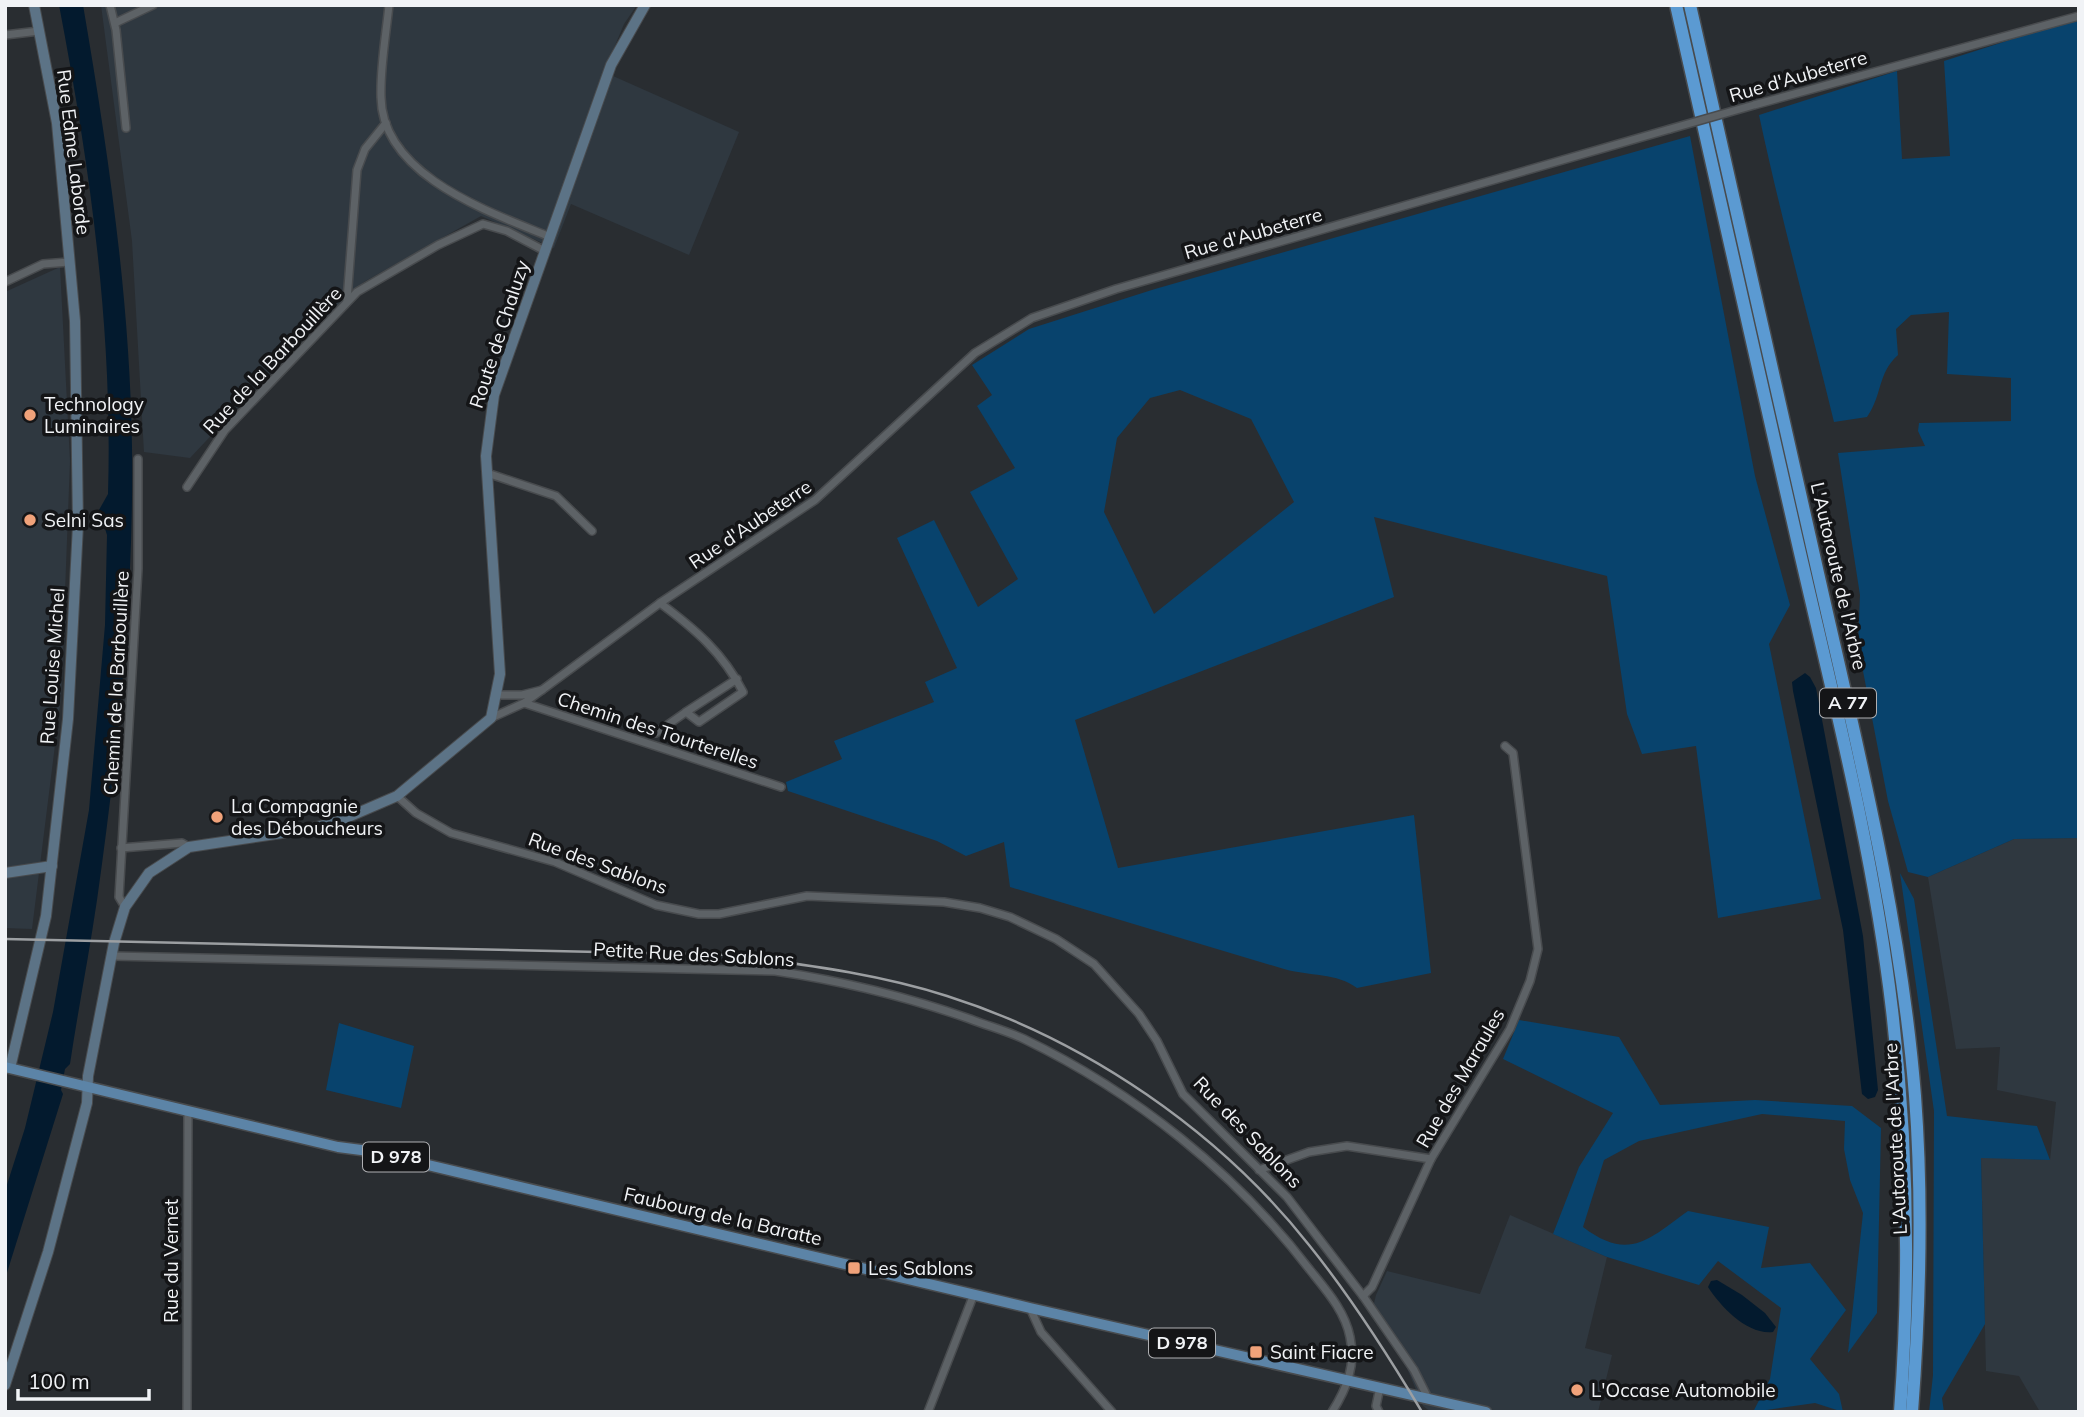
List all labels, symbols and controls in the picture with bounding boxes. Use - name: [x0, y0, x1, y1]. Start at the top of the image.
- street label: Rue d'Aubeterre: [1726, 45, 1870, 107]
- street label: Rue Edme Laborde: [52, 68, 96, 236]
- street label: Rue d'Aubeterre: [1181, 202, 1325, 264]
- street label: Route de Chaluzy: [464, 257, 534, 411]
- street label: Rue de la Barbouillère: [198, 281, 346, 439]
- place label: Technology Luminaires: [44, 392, 144, 438]
- marker: Technology Luminaires: [22, 407, 38, 423]
- street label: Rue d'Aubeterre: [684, 474, 816, 574]
- street label: L'Autoroute de l'Arbre: [1806, 480, 1872, 672]
- place label: Selni Sas: [44, 508, 124, 532]
- marker: Selni Sas: [22, 512, 38, 528]
- street label: Chemin de la Barbouillère: [98, 570, 134, 796]
- street label: Rue Louise Michel: [35, 587, 69, 745]
- street label: Chemin des Tourterelles: [554, 686, 762, 774]
- road number: A 77: [1820, 688, 1876, 718]
- place label: La Compagnie des Déboucheurs: [231, 794, 383, 840]
- marker: La Compagnie des Déboucheurs: [209, 809, 225, 825]
- street label: Rue des Sablons: [525, 827, 671, 899]
- street label: Petite Rue des Sablons: [593, 937, 795, 971]
- street label: Rue des Maraules: [1410, 1004, 1510, 1152]
- street label: L'Autoroute de l'Arbre: [1878, 1042, 1912, 1236]
- street label: Rue des Sablons: [1189, 1071, 1307, 1193]
- road number: D 978: [363, 1142, 429, 1172]
- street label: Faubourg de la Baratte: [622, 1182, 824, 1250]
- street label: Rue du Vernet: [159, 1199, 183, 1323]
- place label: Les Sablons: [868, 1256, 974, 1280]
- marker: Les Sablons: [846, 1260, 862, 1276]
- road number: D 978: [1149, 1328, 1215, 1358]
- place label: Saint Fiacre: [1270, 1340, 1374, 1364]
- marker: Saint Fiacre: [1248, 1344, 1264, 1360]
- scale bar: [18, 1358, 149, 1402]
- text: 100 m: [28, 1368, 90, 1394]
- place label: L'Occase Automobile: [1591, 1378, 1776, 1402]
- marker: L'Occase Automobile: [1569, 1382, 1585, 1398]

